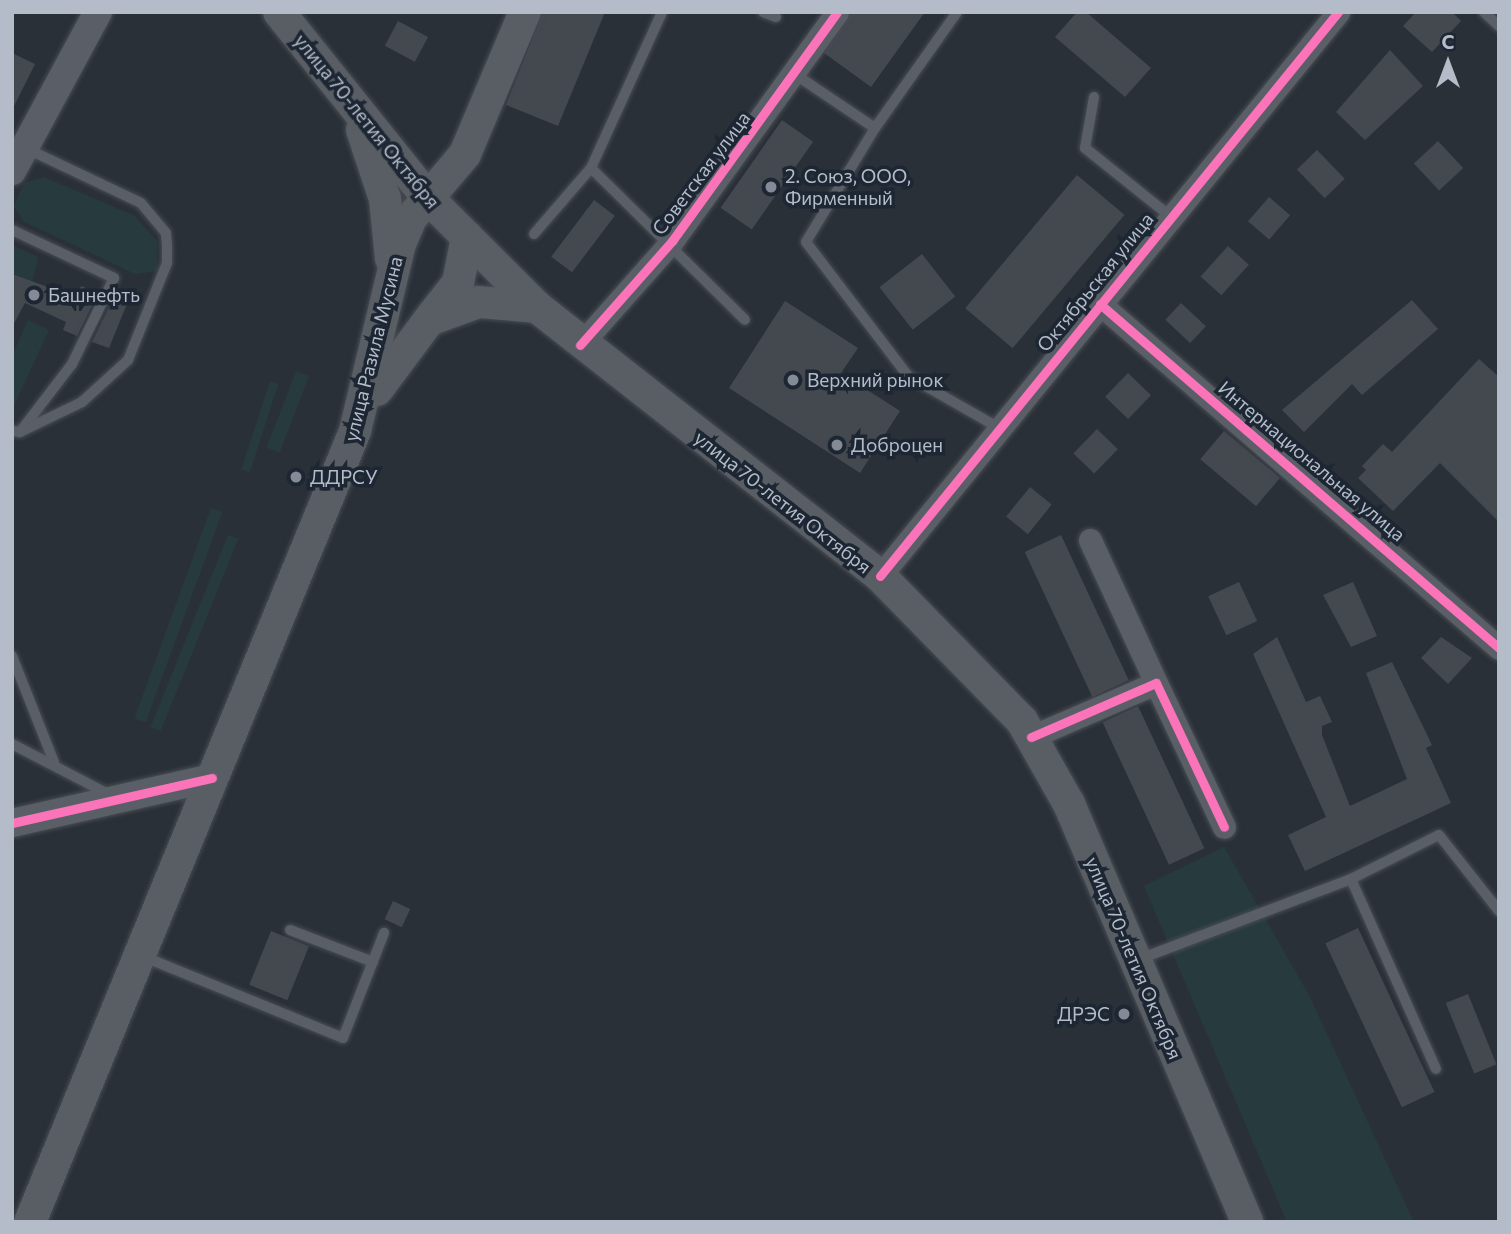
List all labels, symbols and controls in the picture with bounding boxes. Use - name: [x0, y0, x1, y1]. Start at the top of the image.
- north arrow: [1413, 28, 1483, 98]
- street label: улица 70-летия Октября: [290, 29, 444, 213]
- text: С: [1442, 30, 1455, 53]
- street label: Советская улица: [647, 107, 755, 239]
- place label: 2. Союз, ООО, Фирменный: [785, 165, 911, 209]
- marker: 2. Союз, ООО, Фирменный: [763, 179, 779, 195]
- street label: Октябрьская улица: [1032, 208, 1158, 356]
- street label: улица Разила Мусина: [339, 254, 407, 444]
- place label: Башнефть: [48, 284, 140, 306]
- marker: Башнефть: [26, 287, 42, 303]
- place label: Верхний рынок: [807, 369, 944, 391]
- marker: Верхний рынок: [785, 372, 801, 388]
- street label: Интернациональная улица: [1214, 376, 1410, 546]
- street label: улица 70-летия Октября: [690, 426, 876, 578]
- place label: Доброцен: [851, 434, 943, 456]
- marker: Доброцен: [829, 437, 845, 453]
- place label: ДДРСУ: [310, 466, 378, 488]
- marker: ДДРСУ: [288, 469, 304, 485]
- street label: улица 70-летия Октября: [1081, 853, 1187, 1063]
- place label: ДРЭС: [1057, 1003, 1110, 1025]
- marker: ДРЭС: [1116, 1006, 1132, 1022]

